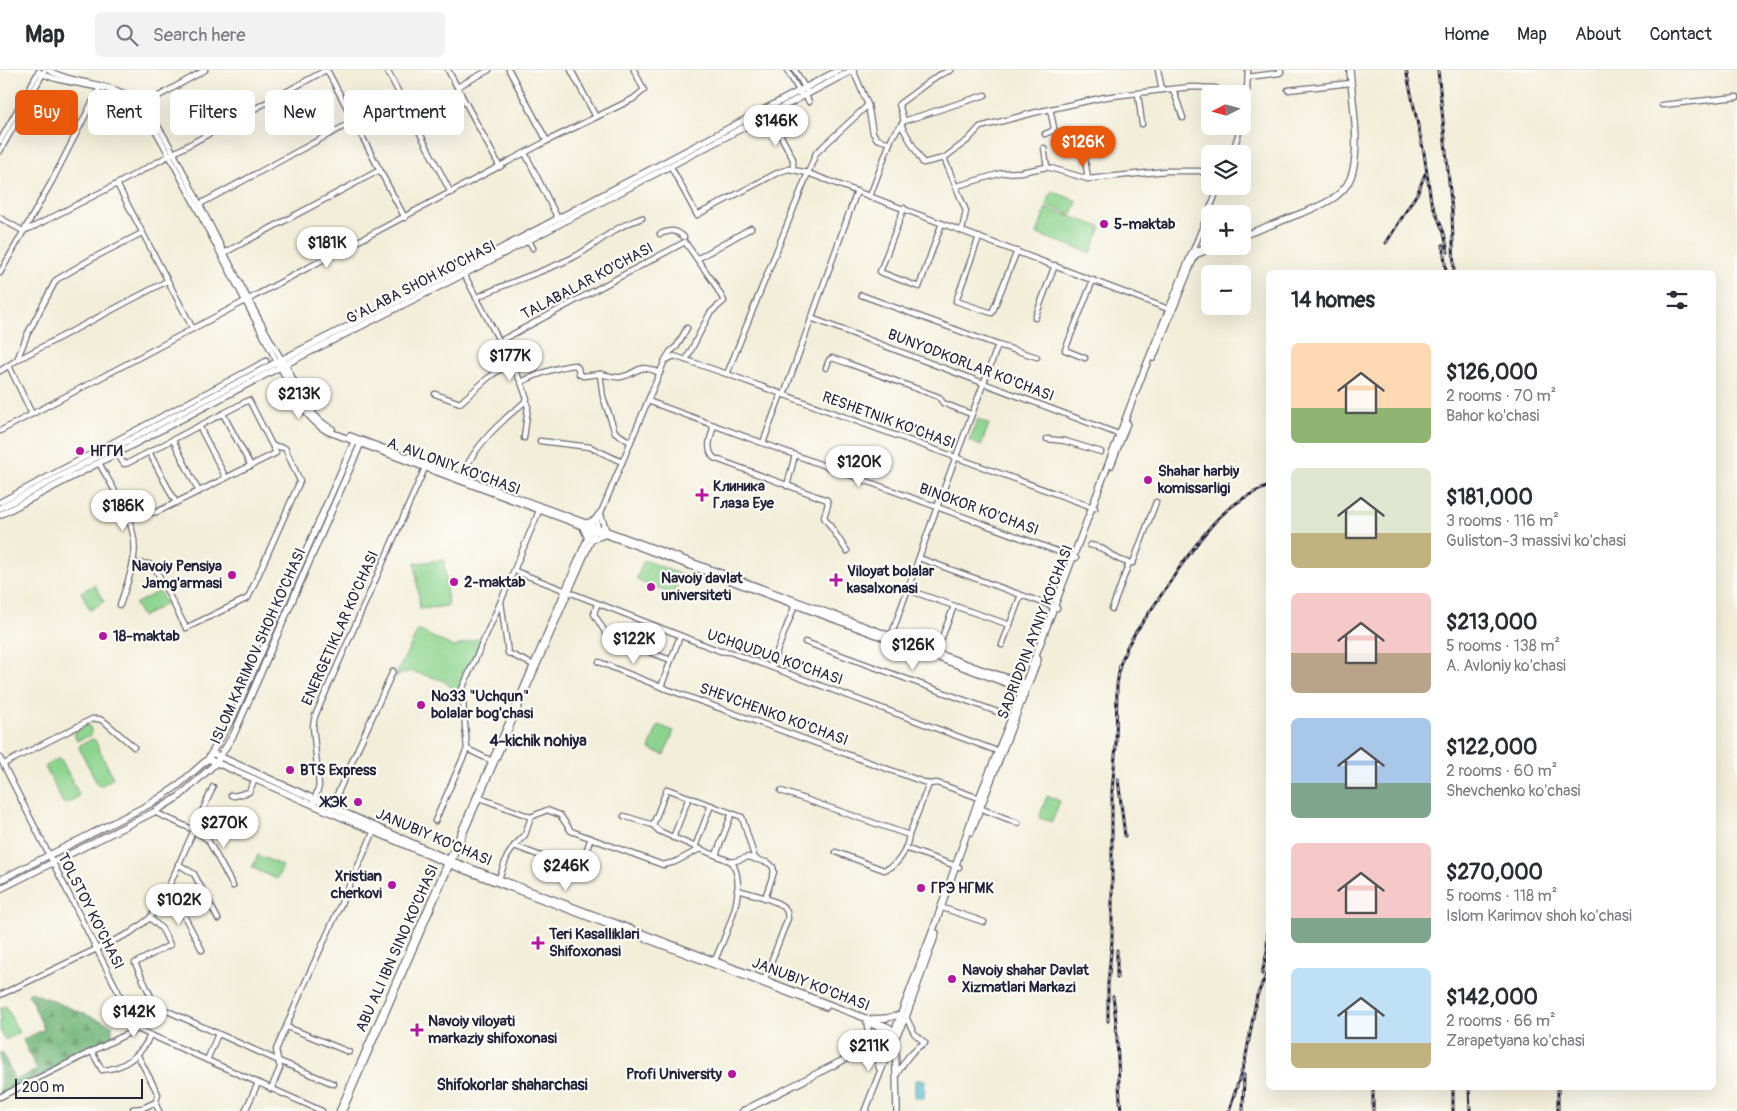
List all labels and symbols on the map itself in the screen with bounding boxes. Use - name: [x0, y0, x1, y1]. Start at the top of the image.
- north arrow: [1201, 85, 1251, 135]
- pin: $146K: [741, 104, 811, 147]
- pin: $126K: [1048, 126, 1118, 168]
- place label: 5-maktab: [1114, 215, 1175, 234]
- marker: 5-maktab: [1098, 218, 1110, 230]
- pin: $181K: [292, 226, 362, 269]
- street label: G'ALABA SHOH KO'CHASI: [343, 236, 499, 328]
- street label: TALABALAR KO'CHASI: [518, 239, 656, 324]
- street label: BUNYODKORLAR KO'CHASI: [885, 325, 1057, 406]
- pin: $177K: [475, 340, 545, 382]
- pin: $213K: [264, 378, 334, 420]
- street label: RESHETNIK KO'CHASI: [820, 388, 958, 453]
- street label: A. AVLONIY KO'CHASI: [385, 434, 523, 499]
- place label: НГГИ: [90, 442, 123, 461]
- marker: НГГИ: [74, 445, 86, 457]
- pin: $120K: [824, 446, 894, 488]
- place label: Shahar harbiy komissarligi: [1157, 462, 1240, 498]
- marker: Shahar harbiy komissarligi: [1142, 474, 1154, 486]
- place label: Клиника Глаза Eye: [713, 477, 775, 513]
- street label: BINOKOR KO'CHASI: [916, 479, 1041, 540]
- marker: Клиника Глаза Eye: [695, 488, 709, 502]
- pin: $186K: [88, 490, 158, 532]
- street label: SADRIDDIN AYNIY KO'CHASI: [993, 542, 1077, 722]
- street label: ISLOM KARIMOV SHOH KO'CHASI: [207, 545, 310, 747]
- street label: ENERGETIKLAR KO'CHASI: [298, 548, 383, 708]
- place label: Navoiy Pensiya Jamg'armasi: [131, 557, 222, 593]
- place label: Viloyat bolalar kasalxonasi: [846, 562, 935, 598]
- marker: Navoiy Pensiya Jamg'armasi: [226, 569, 238, 581]
- place label: Navoiy davlat universiteti: [661, 569, 743, 605]
- place label: 2-maktab: [464, 573, 526, 592]
- marker: Viloyat bolalar kasalxonasi: [829, 573, 843, 587]
- marker: 2-maktab: [448, 576, 460, 588]
- marker: Navoiy davlat universiteti: [645, 581, 657, 593]
- pin: $122K: [599, 622, 669, 665]
- street label: UCHQUDUQ KO'CHASI: [704, 625, 845, 690]
- place label: 18-maktab: [113, 627, 180, 646]
- pin: $126K: [878, 628, 948, 671]
- marker: 18-maktab: [97, 630, 109, 642]
- street label: SHEVCHENKO KO'CHASI: [697, 679, 851, 750]
- place label: №33 "Uchqun" bolalar bog'chasi: [431, 687, 533, 723]
- marker: №33 "Uchqun" bolalar bog'chasi: [415, 699, 427, 711]
- district label: 4-kichik nohiya: [489, 731, 587, 751]
- place label: BTS Express: [300, 761, 377, 780]
- marker: BTS Express: [284, 764, 296, 776]
- place label: ЖЭК: [318, 793, 348, 812]
- marker: ЖЭК: [352, 796, 364, 808]
- street label: JANUBIY KO'CHASI: [373, 804, 495, 871]
- pin: $270K: [189, 806, 259, 849]
- street label: TOLSTOY KO'CHASI: [53, 850, 128, 973]
- pin: $246K: [531, 850, 601, 892]
- street label: ABU ALI IBN SINO KO'CHASI: [352, 861, 443, 1035]
- place label: Xristian cherkovi: [330, 867, 383, 903]
- marker: Xristian cherkovi: [386, 879, 398, 891]
- place label: ГРЭ НГМК: [931, 879, 994, 898]
- marker: ГРЭ НГМК: [915, 882, 927, 894]
- pin: $102K: [144, 884, 214, 926]
- place label: Teri Kasalliklari Shifoxonasi: [548, 925, 640, 961]
- marker: Teri Kasalliklari Shifoxonasi: [531, 936, 545, 950]
- street label: JANUBIY KO'CHASI: [749, 953, 872, 1016]
- place label: Navoiy shahar Davlat Xizmatlari Markazi: [962, 961, 1090, 997]
- marker: Navoiy shahar Davlat Xizmatlari Markazi: [946, 973, 958, 985]
- pin: $142K: [99, 996, 169, 1038]
- place label: Navoiy viloyati markaziy shifoxonasi: [428, 1012, 557, 1048]
- marker: Navoiy viloyati markaziy shifoxonasi: [410, 1023, 424, 1037]
- pin: $211K: [834, 1030, 904, 1072]
- place label: Profi University: [626, 1065, 723, 1084]
- marker: Profi University: [726, 1068, 738, 1080]
- district label: Shifokorlar shaharchasi: [436, 1075, 588, 1095]
- scale bar: [15, 1076, 142, 1099]

